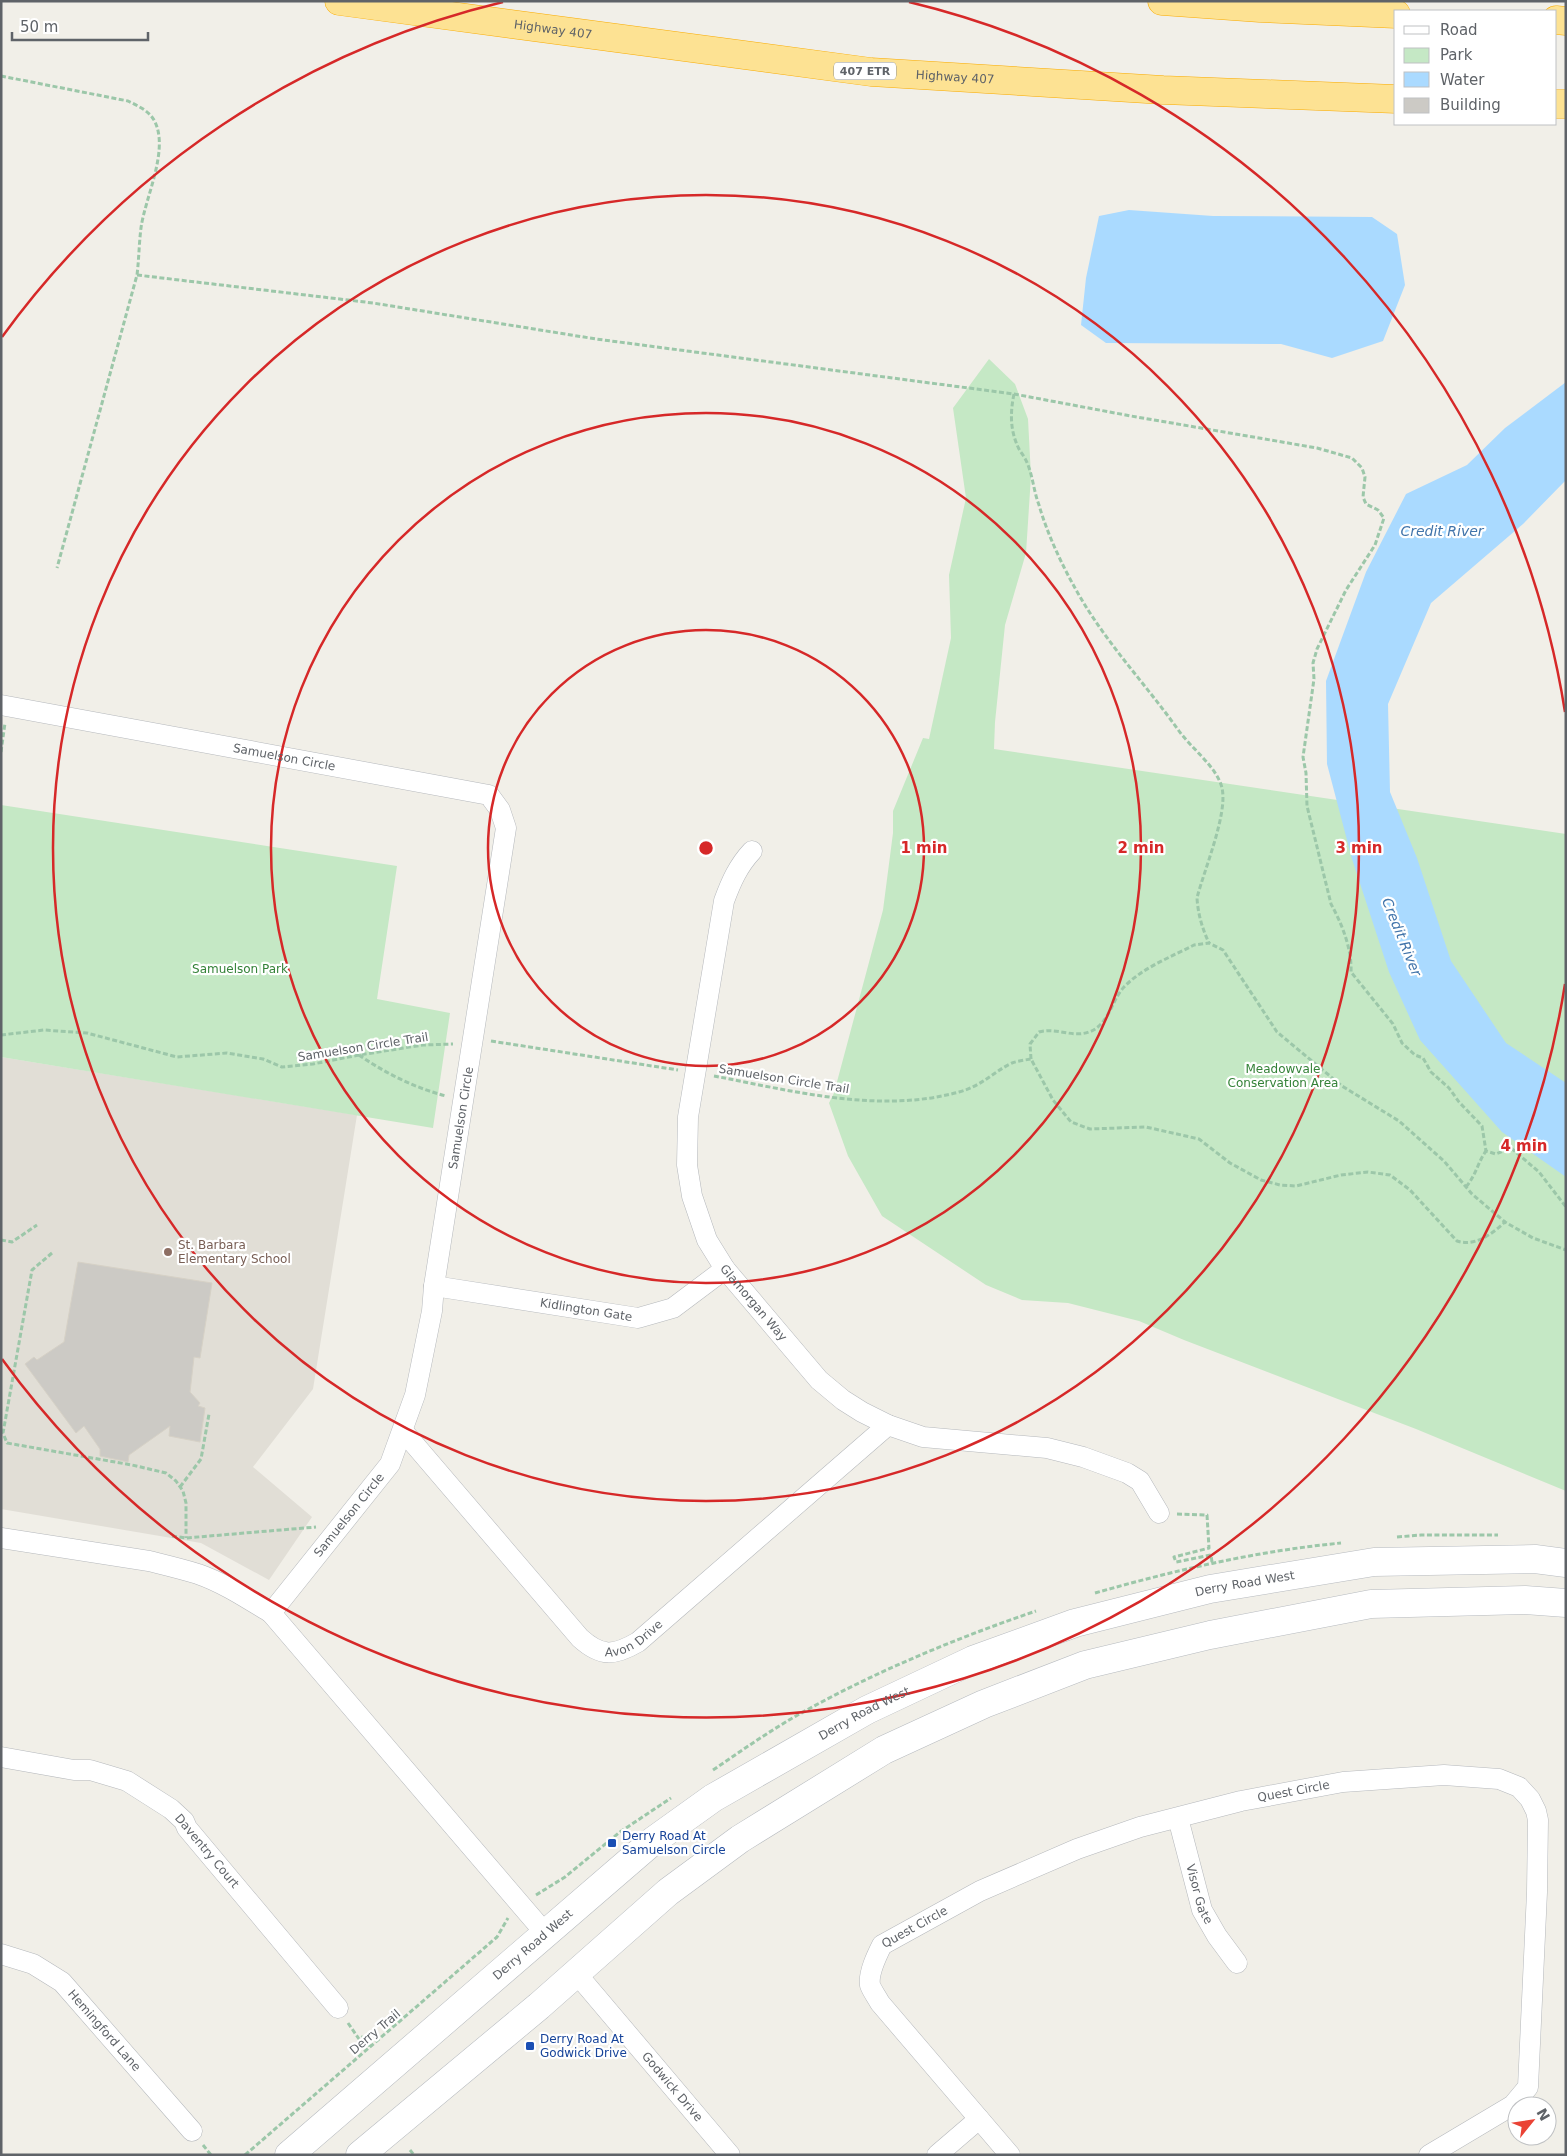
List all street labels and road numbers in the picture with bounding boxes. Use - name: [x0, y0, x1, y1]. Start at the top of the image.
- street label: Highway 407: [513, 17, 593, 42]
- road number: 407 ETR: [834, 62, 896, 80]
- street label: Highway 407: [915, 68, 995, 87]
- street label: Samuelson Circle: [232, 741, 337, 774]
- street label: Samuelson Circle Trail: [297, 1030, 429, 1064]
- street label: Samuelson Circle Trail: [718, 1062, 850, 1096]
- street label: Samuelson Circle: [446, 1066, 476, 1170]
- street label: Glamorgan Way: [717, 1262, 790, 1344]
- street label: Kidlington Gate: [539, 1296, 633, 1324]
- street label: Samuelson Circle: [311, 1470, 387, 1560]
- street label: Derry Road West: [1194, 1568, 1296, 1600]
- street label: Avon Drive: [605, 1617, 665, 1659]
- street label: Derry Road West: [816, 1684, 912, 1743]
- street label: Quest Circle: [1256, 1778, 1331, 1805]
- street label: Daventry Court: [172, 1811, 242, 1891]
- street label: Visor Gate: [1183, 1862, 1216, 1927]
- street label: Quest Circle: [879, 1903, 950, 1951]
- street label: Derry Road West: [490, 1906, 576, 1983]
- street label: Hemingford Lane: [65, 1987, 144, 2074]
- street label: Derry Trail: [347, 2007, 403, 2057]
- street label: Godwick Drive: [639, 2049, 706, 2124]

